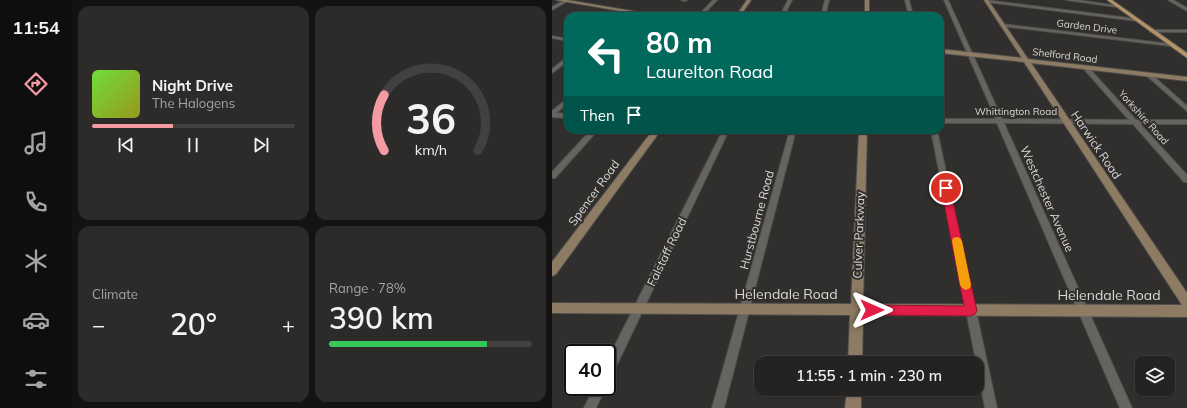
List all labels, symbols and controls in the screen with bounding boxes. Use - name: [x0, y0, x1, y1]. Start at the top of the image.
- text: 11:54: [12, 16, 60, 39]
- street label: Garden Drive: [1056, 16, 1118, 37]
- text: 80 m: [646, 25, 712, 60]
- icon: left: [580, 28, 632, 80]
- street label: Shelford Road: [1032, 45, 1098, 66]
- text: Laurelton Road: [646, 60, 773, 83]
- icon: directions: [22, 70, 50, 98]
- text: Night Drive: [152, 76, 233, 95]
- street label: Yorkshire Road: [1115, 87, 1172, 147]
- text: 36: [406, 92, 455, 144]
- text: The Halogens: [152, 95, 235, 111]
- icon: arrive: [623, 104, 645, 126]
- street label: Whittington Road: [975, 105, 1057, 118]
- text: Then: [580, 106, 615, 125]
- street label: Harwick Road: [1068, 108, 1125, 182]
- icon: music: [22, 129, 50, 157]
- icon: previous: [115, 134, 137, 156]
- icon: pause: [182, 134, 204, 156]
- icon: next: [250, 134, 272, 156]
- text: km/h: [414, 140, 447, 158]
- street label: Westchester Avenue: [1017, 143, 1078, 254]
- street label: Spencer Road: [565, 157, 622, 228]
- street label: Hurstbourne Road: [736, 169, 777, 271]
- pin: [929, 171, 963, 205]
- icon: arrive: [935, 177, 957, 199]
- icon: phone: [22, 188, 50, 216]
- street label: Culver Parkway: [849, 191, 868, 279]
- street label: Falstaff Road: [644, 215, 690, 288]
- icon: climate: [22, 247, 50, 275]
- text: Range · 78%: [329, 280, 406, 296]
- street label: Helendale Road: [734, 285, 838, 303]
- text: Climate: [92, 286, 138, 302]
- street label: Helendale Road: [1057, 286, 1161, 304]
- position arrow: [851, 289, 893, 331]
- text: 390 km: [329, 299, 434, 337]
- text: 20°: [170, 305, 217, 343]
- icon: car: [22, 306, 50, 334]
- text: −: [92, 311, 105, 339]
- text: +: [282, 311, 295, 339]
- speed limit sign: 40: [564, 344, 616, 396]
- map controls: [1135, 356, 1175, 396]
- button: layers: [1135, 356, 1175, 396]
- icon: filters: [22, 365, 50, 393]
- text: 11:55 · 1 min · 230 m: [796, 366, 942, 385]

